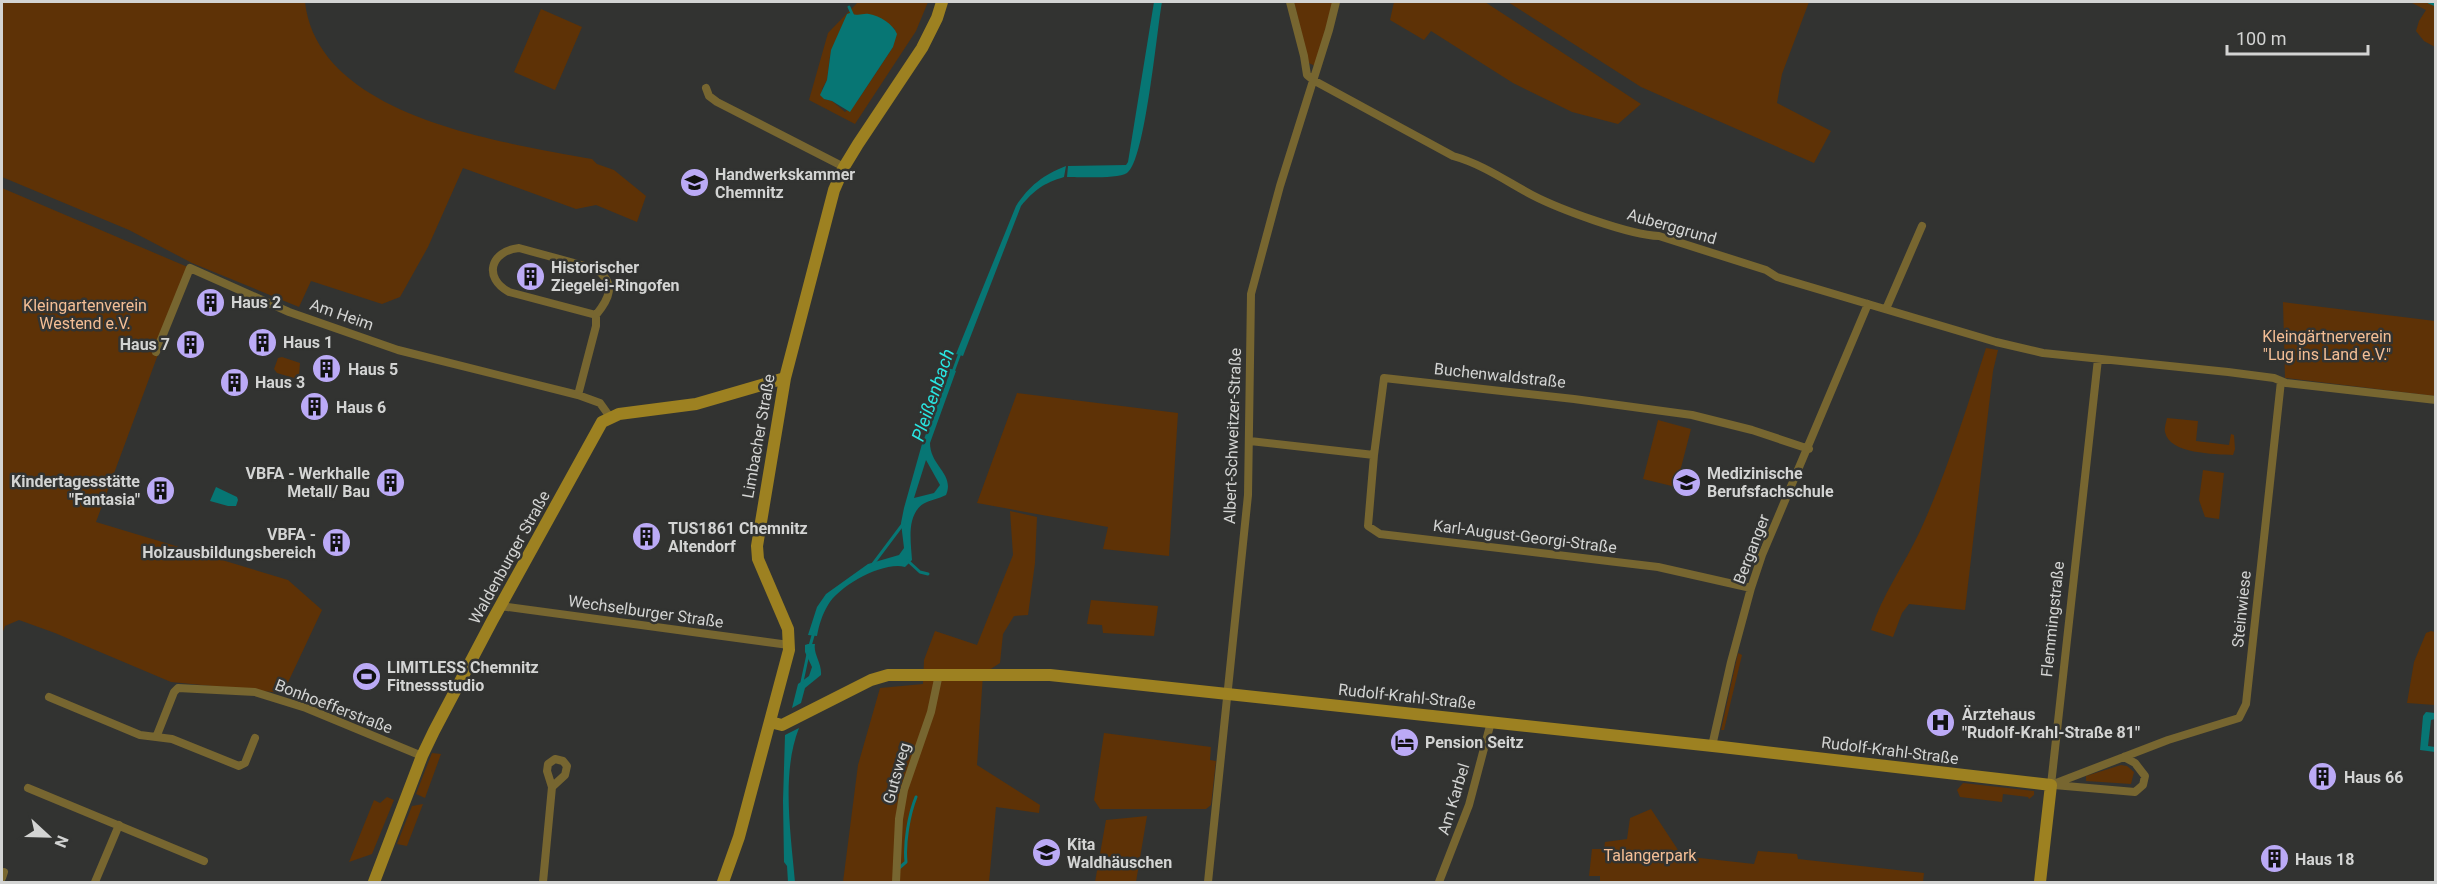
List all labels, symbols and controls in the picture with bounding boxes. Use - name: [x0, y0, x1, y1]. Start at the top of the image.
- scale bar: [2227, 18, 2368, 56]
- text: 100 m: [2236, 28, 2287, 49]
- place label: Handwerkskammer Chemnitz: [715, 165, 855, 202]
- school or university icon: Handwerkskammer Chemnitz: [678, 167, 710, 199]
- street label: Auberggrund: [1625, 205, 1719, 248]
- place label: Historischer Ziegelei-Ringofen: [551, 258, 680, 295]
- building icon: Historischer Ziegelei-Ringofen: [514, 260, 546, 292]
- building icon: Haus 2: [194, 286, 226, 318]
- place label: Haus 2: [231, 293, 281, 312]
- street label: Am Heim: [307, 295, 376, 334]
- park label: Kleingartenverein Westend e.V.: [23, 296, 147, 333]
- building icon: Haus 1: [246, 326, 278, 358]
- park label: Kleingärtnerverein "Lug ins Land e.V.": [2262, 327, 2392, 364]
- building icon: Haus 7: [175, 328, 207, 360]
- place label: Haus 1: [283, 333, 333, 352]
- place label: Haus 7: [120, 335, 170, 354]
- water label: Pleißenbach: [907, 346, 958, 444]
- street label: Albert-Schweitzer-Straße: [1220, 348, 1245, 524]
- building icon: Haus 5: [311, 353, 343, 385]
- street label: Buchenwaldstraße: [1433, 359, 1567, 392]
- place label: Haus 5: [348, 360, 398, 379]
- building icon: Haus 3: [218, 366, 250, 398]
- street label: Limbacher Straße: [738, 372, 779, 500]
- place label: Haus 3: [255, 373, 305, 392]
- building icon: Haus 6: [299, 391, 331, 423]
- place label: Haus 6: [336, 398, 386, 417]
- place label: VBFA - Werkhalle Metall/ Bau: [246, 464, 370, 501]
- place label: Medizinische Berufsfachschule: [1707, 464, 1834, 501]
- building icon: VBFA - Werkhalle Metall/ Bau: [375, 466, 407, 498]
- school or university icon: Medizinische Berufsfachschule: [1670, 466, 1702, 498]
- place label: Kindertagesstätte "Fantasia": [11, 472, 140, 509]
- building icon: Kindertagesstätte "Fantasia": [145, 474, 177, 506]
- street label: Waldenburger Straße: [465, 487, 554, 627]
- street label: Berganger: [1729, 511, 1774, 587]
- street label: Karl-August-Georgi-Straße: [1432, 516, 1618, 557]
- place label: TUS1861 Chemnitz Altendorf: [668, 519, 808, 556]
- building icon: TUS1861 Chemnitz Altendorf: [631, 521, 663, 553]
- place label: VBFA - Holzausbildungsbereich: [142, 525, 316, 562]
- building icon: VBFA - Holzausbildungsbereich: [321, 527, 353, 559]
- street label: Flemmingstraße: [2037, 560, 2068, 678]
- street label: Steinwiese: [2228, 570, 2255, 648]
- street label: Wechselburger Straße: [567, 591, 725, 632]
- place label: LIMITLESS Chemnitz Fitnessstudio: [387, 658, 539, 695]
- sports icon: LIMITLESS Chemnitz Fitnessstudio: [350, 660, 382, 692]
- street label: Bonhoefferstraße: [272, 675, 395, 738]
- street label: Rudolf-Krahl-Straße: [1337, 680, 1477, 713]
- place label: Ärztehaus "Rudolf-Krahl-Straße 81": [1962, 705, 2140, 742]
- hospital icon: Ärztehaus "Rudolf-Krahl-Straße 81": [1925, 707, 1957, 739]
- hotel icon: Pension Seitz: [1388, 726, 1420, 758]
- place label: Pension Seitz: [1425, 733, 1524, 752]
- street label: Rudolf-Krahl-Straße: [1820, 733, 1960, 768]
- street label: Gutsweg: [879, 740, 914, 806]
- street label: Am Karbel: [1434, 761, 1473, 837]
- building icon: Haus 66: [2307, 761, 2339, 793]
- place label: Haus 66: [2344, 768, 2403, 787]
- north arrow: [18, 806, 78, 866]
- text: N: [51, 833, 72, 850]
- place label: Kita Waldhäuschen: [1067, 835, 1172, 872]
- school or university icon: Kita Waldhäuschen: [1030, 837, 1062, 869]
- building icon: Haus 18: [2258, 843, 2290, 875]
- park label: Talangerpark: [1604, 846, 1697, 865]
- place label: Haus 18: [2295, 850, 2354, 869]

